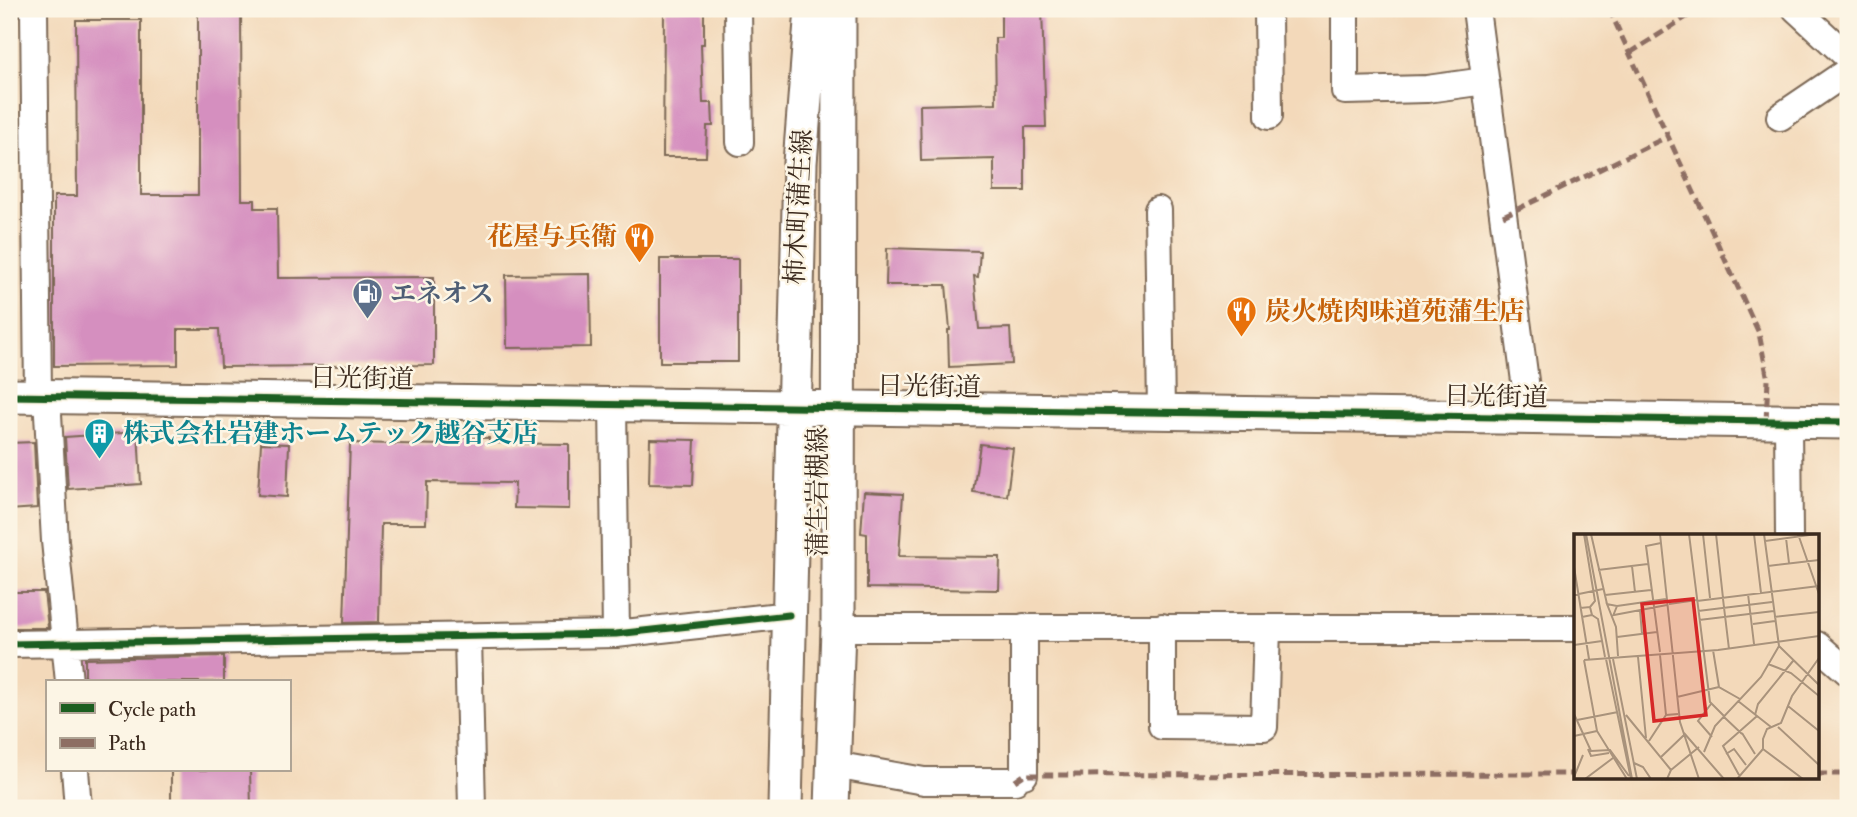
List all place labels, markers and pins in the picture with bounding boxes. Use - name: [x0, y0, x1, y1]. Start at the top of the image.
- restaurant icon: 花屋与兵衛: [623, 220, 657, 264]
- place label: 花屋与兵衛: [487, 221, 617, 253]
- fuel station icon: エネオス: [350, 277, 384, 321]
- place label: エネオス: [390, 278, 494, 310]
- restaurant icon: 炭火焼肉味道苑蒲生店: [1225, 295, 1259, 339]
- place label: 炭火焼肉味道苑蒲生店: [1265, 296, 1525, 328]
- building icon: 株式会社岩建ホームテック越谷支店: [83, 417, 117, 461]
- place label: 株式会社岩建ホームテック越谷支店: [123, 418, 538, 450]

